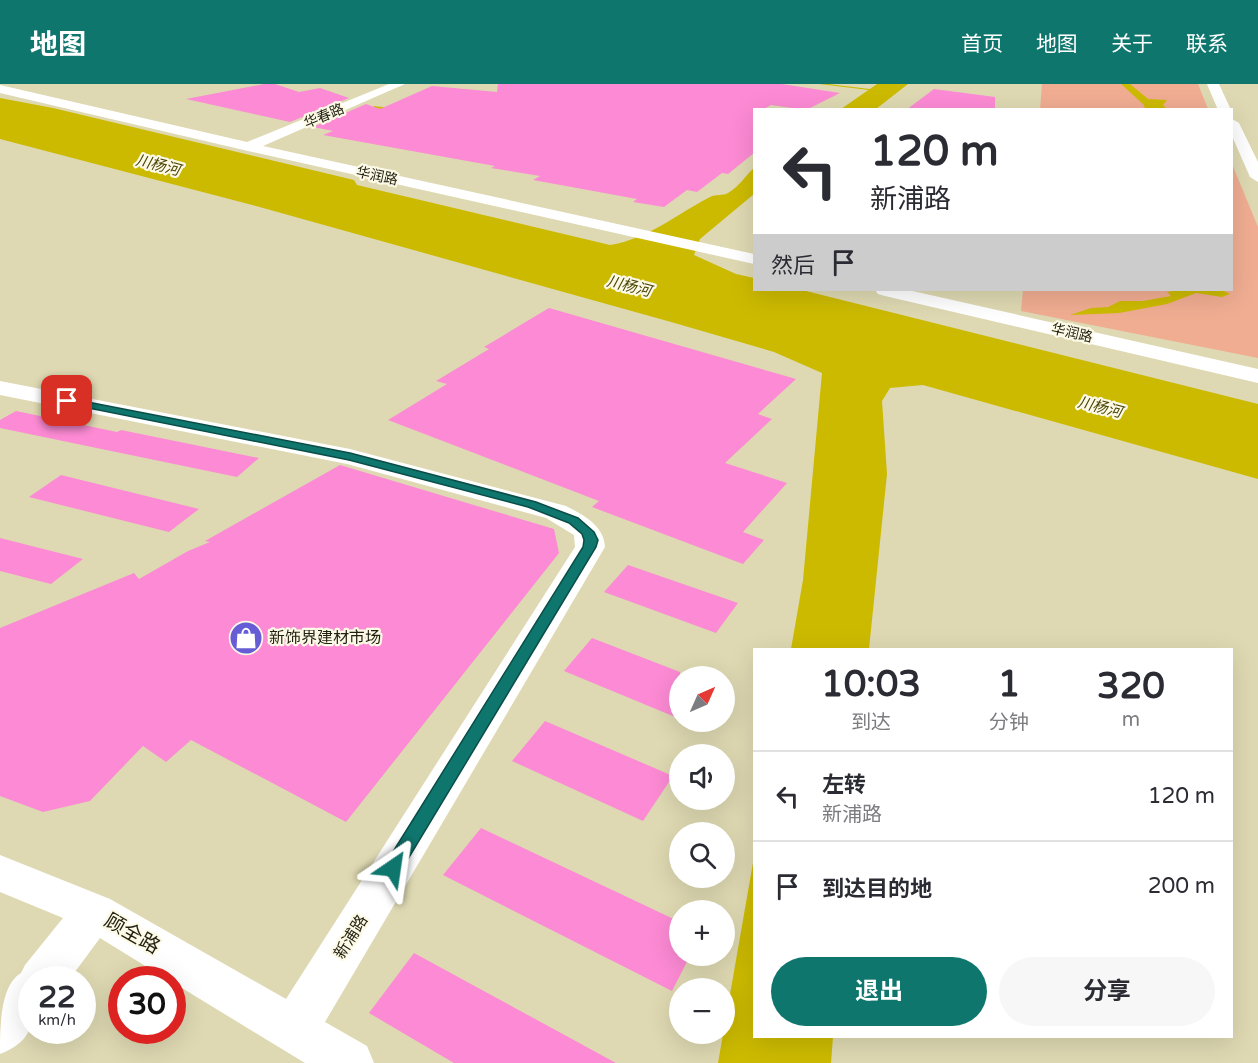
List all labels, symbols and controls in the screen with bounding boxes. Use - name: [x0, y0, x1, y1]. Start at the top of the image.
- text: 地图: [30, 28, 86, 62]
- text: 首页: [961, 32, 1003, 57]
- text: 地图: [1036, 32, 1078, 57]
- text: 关于: [1111, 32, 1153, 57]
- text: 联系: [1186, 32, 1228, 57]
- street label: 华春路: [301, 100, 347, 132]
- text: 120 m: [870, 126, 999, 177]
- icon: left: [771, 132, 849, 210]
- water label: 川杨河: [134, 151, 185, 180]
- street label: 华润路: [355, 163, 399, 189]
- text: 新浦路: [870, 183, 951, 216]
- icon: arrive: [827, 246, 860, 279]
- text: 然后: [771, 253, 815, 279]
- water label: 川杨河: [605, 272, 656, 301]
- street label: 华润路: [1050, 320, 1094, 346]
- pin: [41, 375, 92, 426]
- icon: arrive: [50, 384, 83, 417]
- water label: 川杨河: [1076, 393, 1127, 422]
- shop icon: 新饰界建材市场: [228, 620, 264, 656]
- place label: 新饰界建材市场: [269, 628, 381, 648]
- text: 10:03: [821, 663, 921, 706]
- text: 1: [998, 663, 1020, 706]
- text: 320: [1097, 665, 1165, 708]
- north arrow: [669, 666, 735, 732]
- map controls: [669, 666, 735, 1044]
- text: m: [1122, 708, 1140, 732]
- text: 到达: [851, 711, 891, 735]
- text: 分钟: [989, 711, 1029, 735]
- button: sound: [669, 744, 735, 810]
- text: 左转: [822, 772, 866, 798]
- icon: left: [771, 780, 804, 813]
- text: 120 m: [1148, 783, 1215, 809]
- text: 新浦路: [822, 803, 882, 827]
- button: search: [669, 822, 735, 888]
- position arrow: [361, 836, 425, 900]
- icon: arrive: [771, 870, 804, 903]
- text: 200 m: [1148, 873, 1215, 899]
- text: 到达目的地: [822, 876, 932, 902]
- button: +: [669, 900, 735, 966]
- street label: 顾全路: [100, 909, 164, 959]
- street label: 新浦路: [330, 911, 372, 963]
- button: 退出: [771, 957, 987, 1026]
- button: 分享: [999, 957, 1215, 1026]
- speed limit sign: 30: [108, 966, 186, 1044]
- button: −: [669, 978, 735, 1044]
- text: 22: [38, 979, 76, 1016]
- text: km/h: [38, 1011, 76, 1029]

